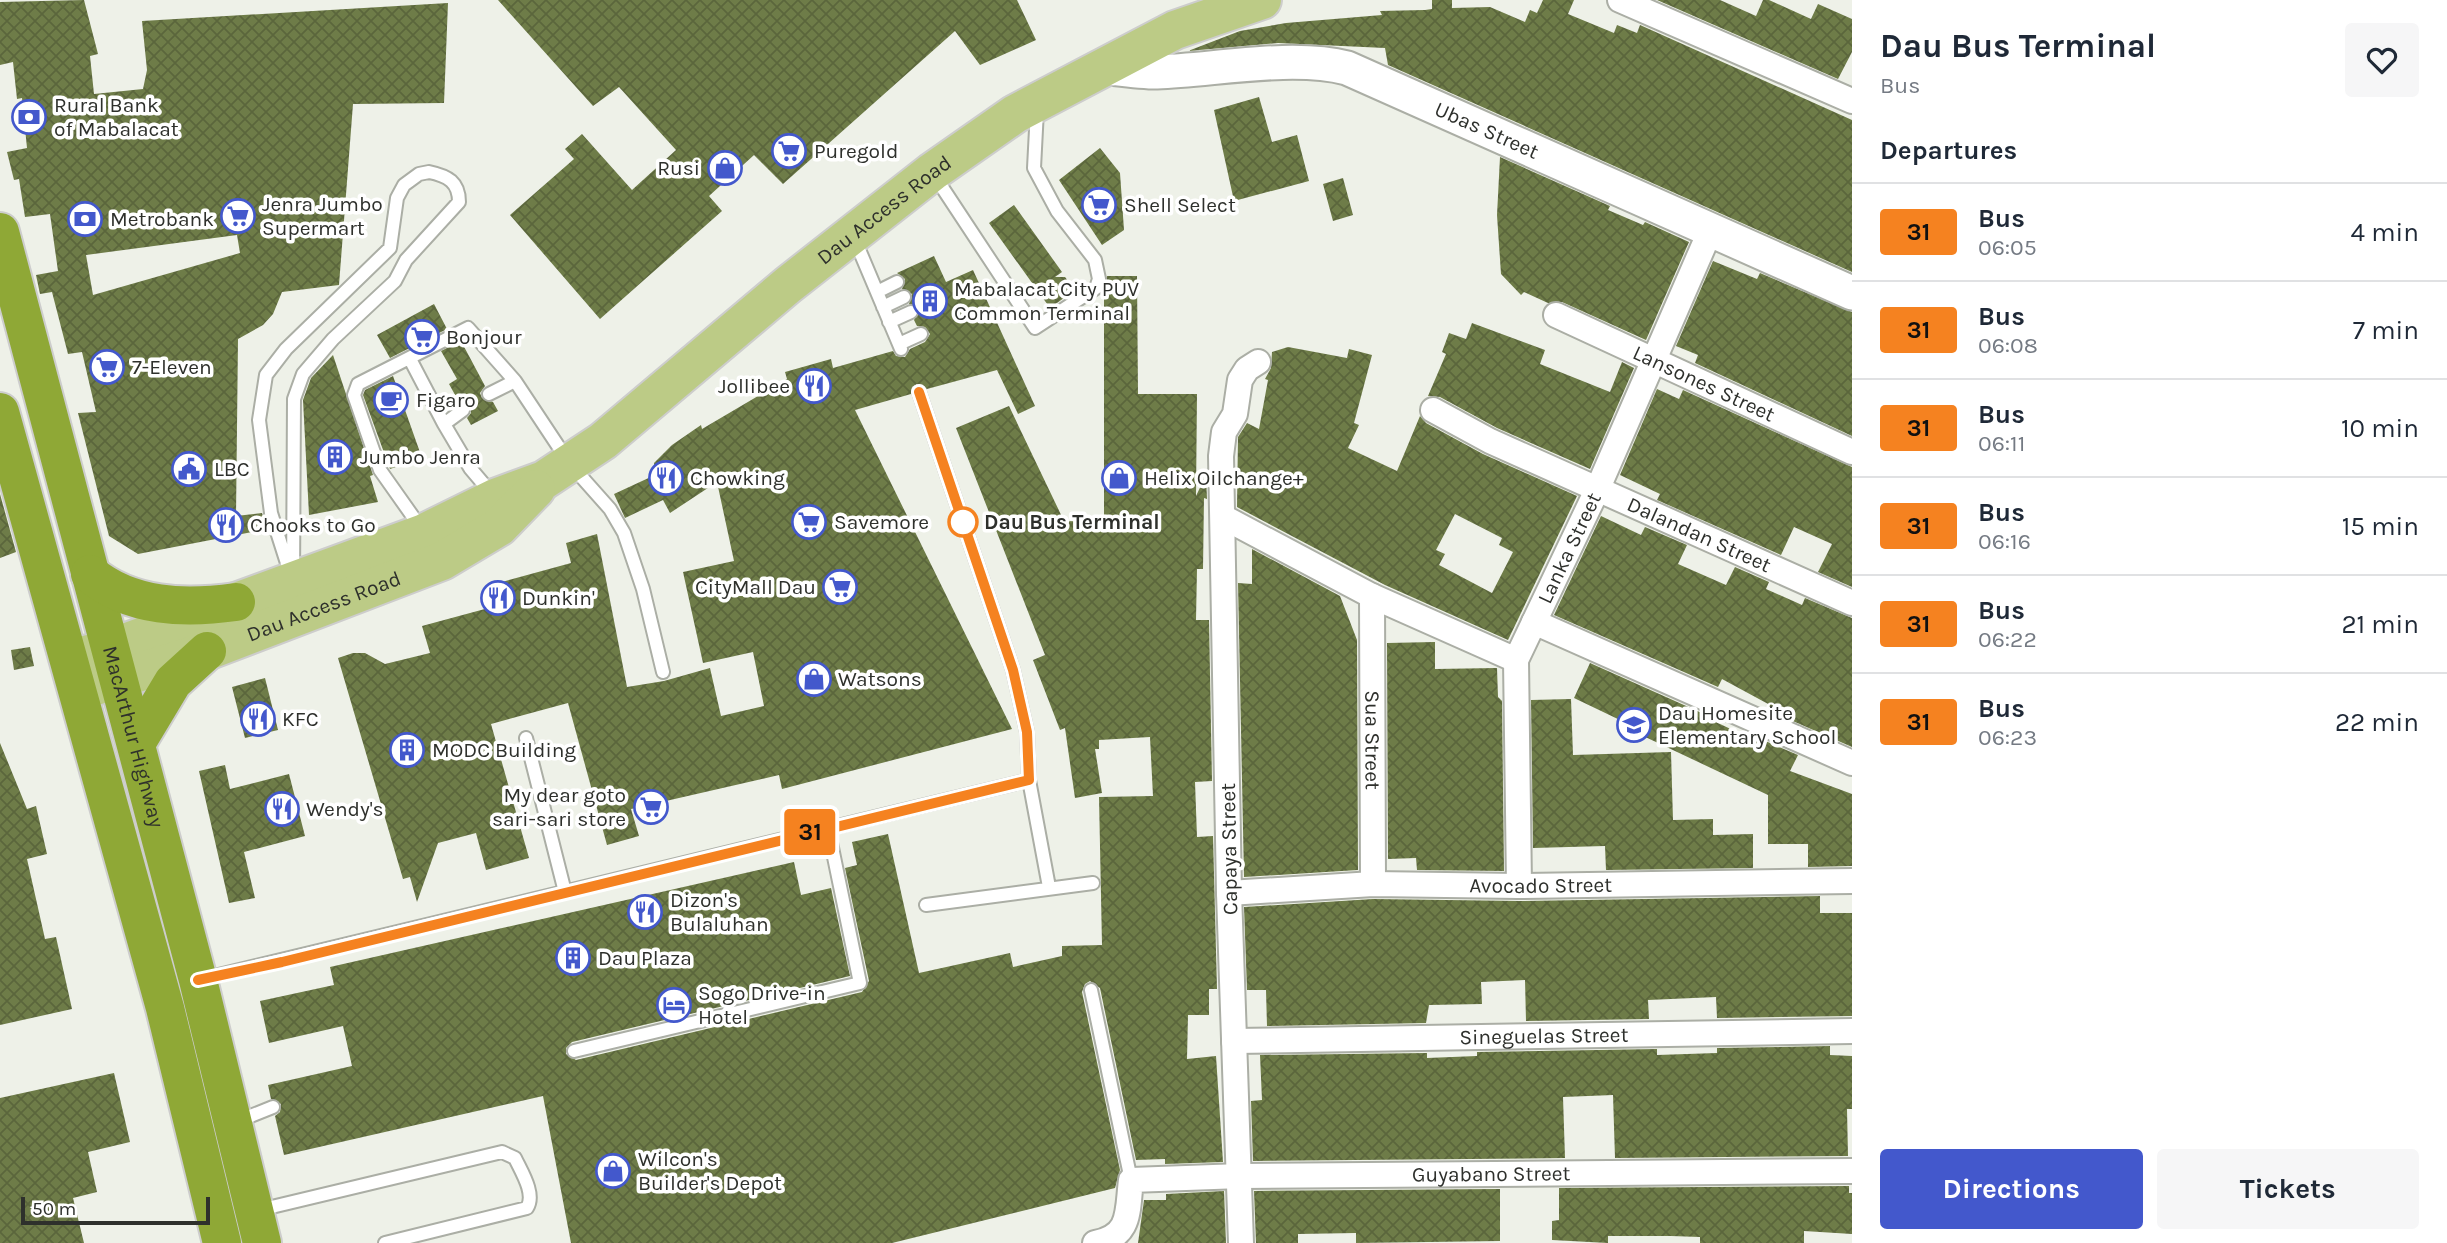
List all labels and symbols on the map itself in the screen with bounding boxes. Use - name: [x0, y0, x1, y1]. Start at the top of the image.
- place label: Rural Bank of Mabalacat: [54, 93, 179, 141]
- street label: Ubas Street: [1431, 97, 1543, 164]
- bank icon: Rural Bank of Mabalacat: [10, 98, 48, 136]
- supermarket icon: Puregold: [770, 132, 808, 170]
- place label: Puregold: [814, 139, 898, 163]
- shop icon: Rusi: [706, 149, 744, 187]
- street label: Dau Access Road: [812, 150, 956, 269]
- place label: Rusi: [657, 156, 700, 180]
- supermarket icon: Shell Select: [1080, 186, 1118, 224]
- place label: Jenra Jumbo Supermart: [262, 192, 383, 240]
- place label: Shell Select: [1124, 193, 1236, 217]
- supermarket icon: Jenra Jumbo Supermart: [219, 197, 257, 235]
- bank icon: Metrobank: [66, 200, 104, 238]
- place label: Metrobank: [110, 207, 214, 231]
- place label: Mabalacat City PUV Common Terminal: [954, 277, 1139, 325]
- building icon: Mabalacat City PUV Common Terminal: [911, 282, 949, 320]
- supermarket icon: Bonjour: [403, 318, 441, 356]
- place label: Bonjour: [446, 325, 522, 349]
- street label: Lansones Street: [1629, 340, 1779, 427]
- supermarket icon: 7-Eleven: [88, 348, 126, 386]
- place label: 7-Eleven: [132, 355, 212, 379]
- restaurant icon: Jollibee: [795, 367, 833, 405]
- place label: Jollibee: [718, 374, 790, 398]
- cafe icon: Figaro: [372, 381, 410, 419]
- place label: Figaro: [416, 388, 476, 412]
- building icon: Jumbo Jenra: [316, 438, 354, 476]
- place label: Jumbo Jenra: [360, 445, 481, 469]
- public building icon: LBC: [170, 450, 208, 488]
- place label: LBC: [214, 457, 250, 481]
- restaurant icon: Chowking: [647, 459, 685, 497]
- shop icon: Helix Oilchange+: [1100, 459, 1138, 497]
- place label: Chowking: [690, 466, 785, 490]
- place label: Helix Oilchange+: [1144, 466, 1304, 490]
- street label: Lanka Street: [1533, 489, 1606, 607]
- street label: Dalandan Street: [1623, 492, 1775, 577]
- supermarket icon: Savemore: [790, 503, 828, 541]
- restaurant icon: Chooks to Go: [207, 506, 245, 544]
- marker: Dau Bus Terminal: [948, 507, 978, 537]
- place label: Savemore: [834, 510, 929, 534]
- place label: Dau Bus Terminal: [984, 510, 1160, 534]
- place label: Chooks to Go: [250, 513, 376, 537]
- street label: Dau Access Road: [243, 566, 404, 647]
- supermarket icon: CityMall Dau: [821, 568, 859, 606]
- place label: CityMall Dau: [695, 575, 816, 599]
- restaurant icon: Dunkin': [479, 579, 517, 617]
- place label: Dunkin': [522, 586, 595, 610]
- street label: MacArthur Highway: [98, 643, 169, 830]
- shop icon: Watsons: [795, 660, 833, 698]
- place label: Watsons: [838, 667, 922, 691]
- street label: Sua Street: [1360, 690, 1385, 790]
- restaurant icon: KFC: [239, 700, 277, 738]
- place label: Dau Homesite Elementary School: [1658, 701, 1836, 749]
- school or university icon: Dau Homesite Elementary School: [1615, 706, 1653, 744]
- place label: KFC: [282, 707, 319, 731]
- building icon: MODC Building: [388, 731, 426, 769]
- place label: MODC Building: [432, 738, 576, 762]
- place label: My dear goto sari-sari store: [492, 783, 626, 831]
- street label: Capaya Street: [1216, 783, 1242, 915]
- supermarket icon: My dear goto sari-sari store: [632, 788, 670, 826]
- restaurant icon: Wendy's: [263, 790, 301, 828]
- place label: Wendy's: [306, 797, 384, 821]
- line badge: 31: [778, 809, 842, 855]
- street label: Avocado Street: [1469, 873, 1612, 898]
- place label: Dizon's Bulaluhan: [670, 888, 769, 936]
- restaurant icon: Dizon's Bulaluhan: [626, 893, 664, 931]
- building icon: Dau Plaza: [554, 939, 592, 977]
- place label: Dau Plaza: [598, 946, 692, 970]
- place label: Sogo Drive-in Hotel: [698, 981, 826, 1029]
- hotel icon: Sogo Drive-in Hotel: [655, 986, 693, 1024]
- street label: Sineguelas Street: [1459, 1023, 1629, 1049]
- place label: Wilcon's Builder's Depot: [638, 1147, 782, 1195]
- shop icon: Wilcon's Builder's Depot: [594, 1152, 632, 1190]
- street label: Guyabano Street: [1412, 1161, 1571, 1187]
- scale bar: [21, 1194, 210, 1226]

